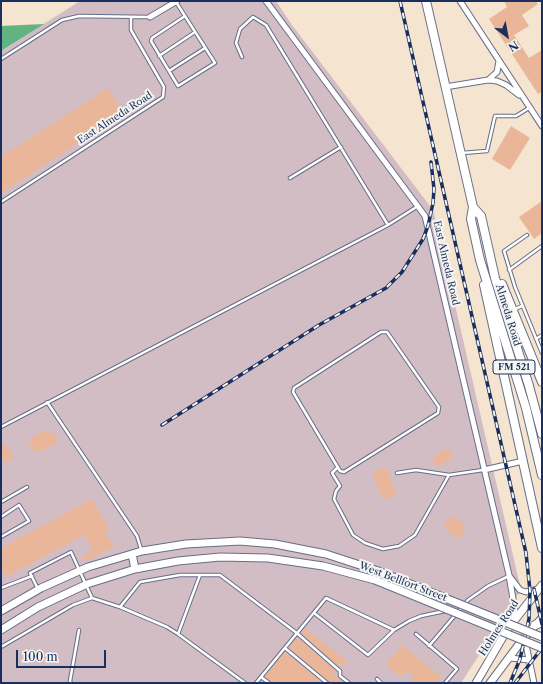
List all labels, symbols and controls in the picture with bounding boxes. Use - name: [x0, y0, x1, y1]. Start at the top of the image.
- north arrow: [487, 16, 527, 56]
- text: N: [506, 38, 521, 55]
- street label: East Almeda Road: [75, 89, 155, 147]
- street label: East Almeda Road: [430, 219, 462, 307]
- street label: Almeda Road: [493, 283, 523, 347]
- road number: FM 521: [493, 360, 535, 374]
- street label: West Bellfort Street: [357, 560, 449, 604]
- street label: Holmes Road: [477, 598, 521, 658]
- scale bar: [18, 642, 108, 668]
- text: 100 m: [23, 649, 58, 664]

